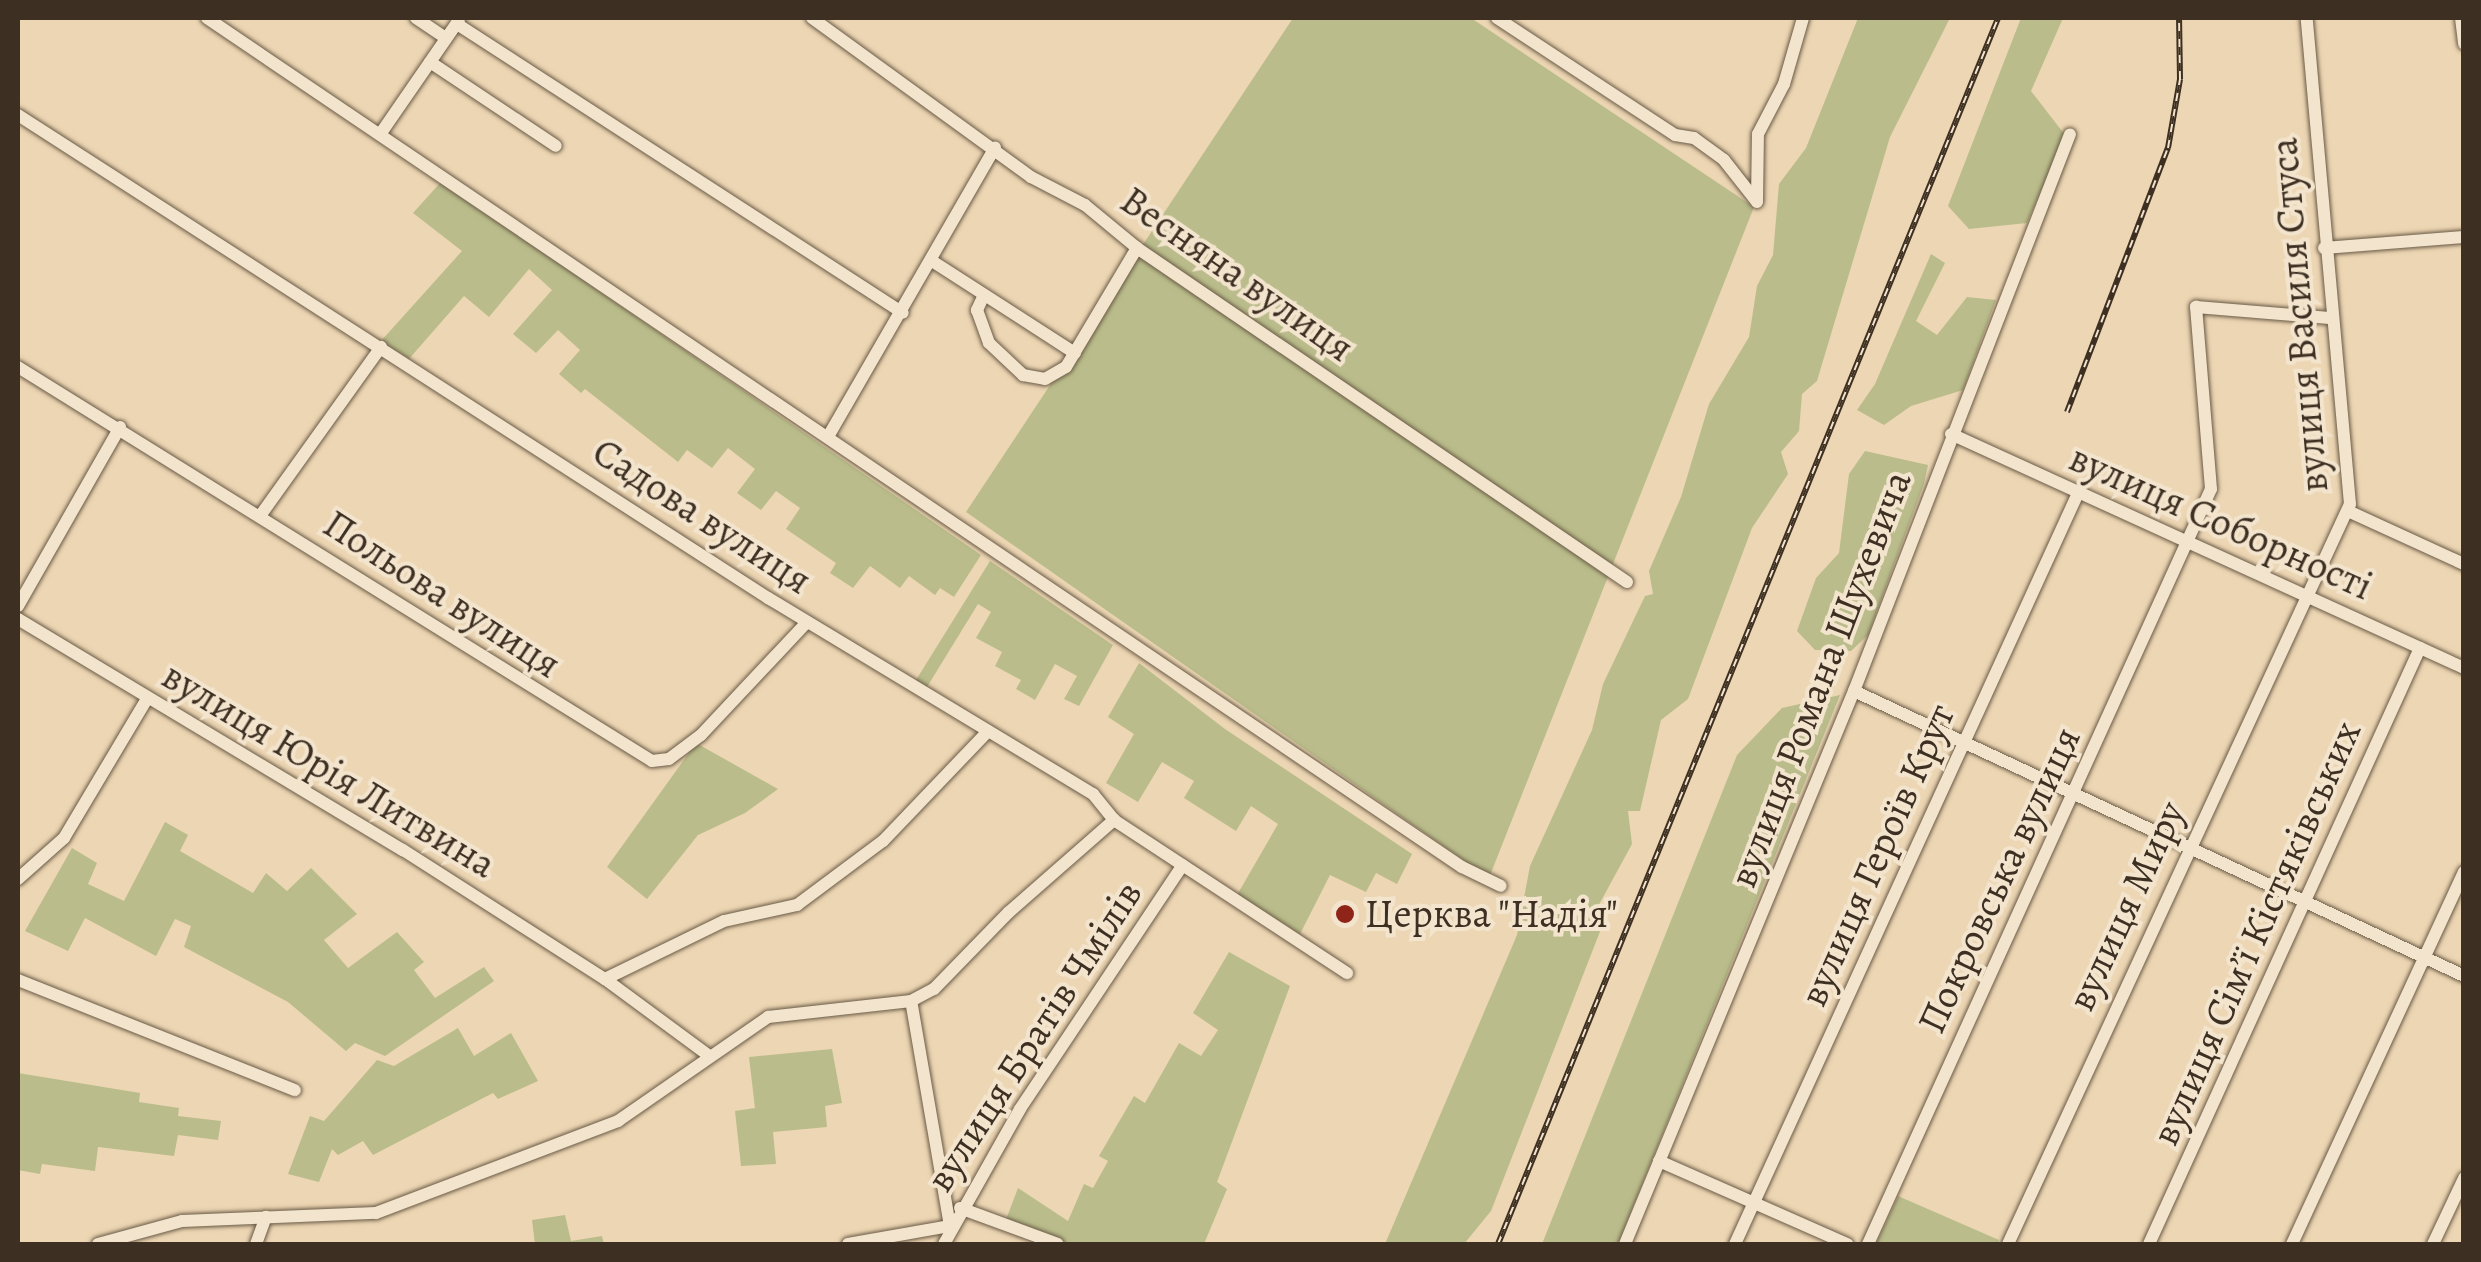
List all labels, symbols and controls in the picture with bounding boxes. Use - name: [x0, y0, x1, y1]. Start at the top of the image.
- street label: вулиця Василя Стуса: [2260, 136, 2338, 494]
- street label: Весняна вулиця: [1111, 176, 1363, 372]
- street label: Садова вулиця: [584, 428, 820, 604]
- street label: вулиця Соборності: [2062, 434, 2380, 610]
- street label: вулиця Романа Шухевича: [1718, 464, 1922, 894]
- street label: Польова вулиця: [315, 500, 569, 688]
- street label: вулиця Юрія Литвина: [154, 651, 504, 889]
- street label: вулиця Героїв Крут: [1789, 697, 1965, 1013]
- street label: вулиця Сімʼї Кістяківських: [2141, 713, 2371, 1153]
- street label: Покровська вулиця: [1907, 719, 2091, 1041]
- street label: вулиця Миру: [2057, 794, 2195, 1018]
- street label: вулиця Братів Чмілів: [916, 872, 1152, 1200]
- place label: Церква "Надія": [1365, 890, 1619, 938]
- marker: Церква "Надія": [1334, 903, 1356, 925]

